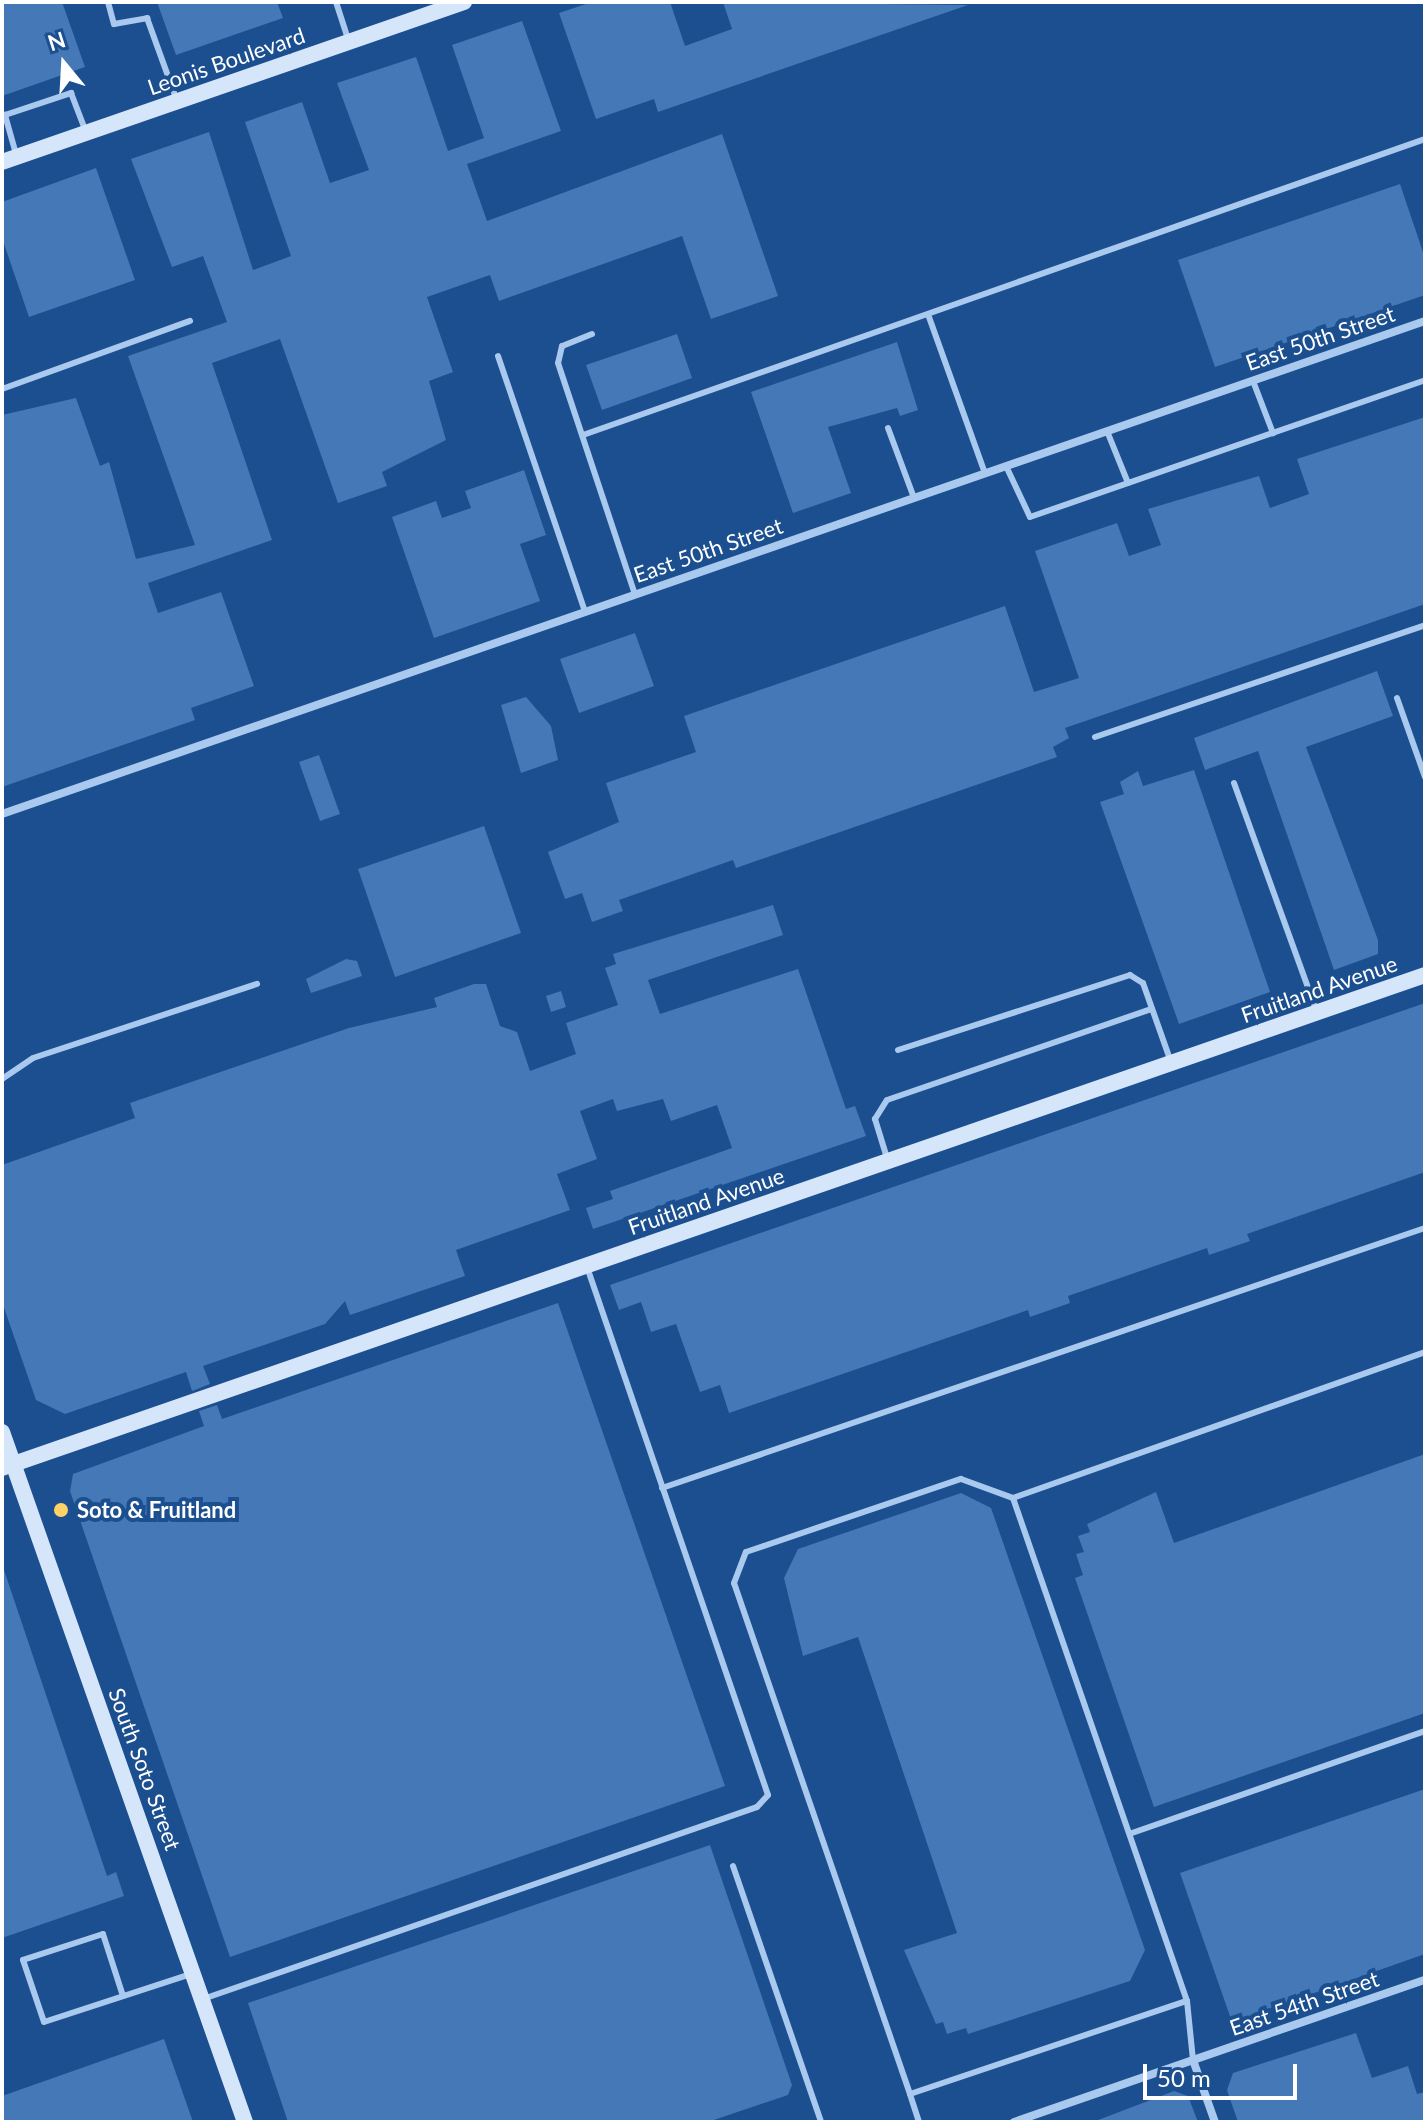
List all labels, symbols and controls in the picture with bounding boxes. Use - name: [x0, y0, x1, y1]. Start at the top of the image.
- street label: Leonis Boulevard: [144, 22, 308, 100]
- north arrow: [24, 24, 104, 104]
- text: N: [44, 25, 69, 56]
- street label: East 50th Street: [1242, 300, 1398, 376]
- street label: East 50th Street: [630, 512, 786, 588]
- street label: Fruitland Avenue: [1237, 950, 1401, 1028]
- street label: Fruitland Avenue: [624, 1162, 788, 1240]
- place label: Soto & Fruitland: [77, 1497, 236, 1523]
- marker: Soto & Fruitland: [52, 1501, 70, 1519]
- street label: South Soto Street: [103, 1684, 187, 1854]
- street label: East 54th Street: [1226, 1965, 1382, 2041]
- scale bar: [1147, 2048, 1301, 2098]
- text: 50 m: [1157, 2063, 1211, 2092]

